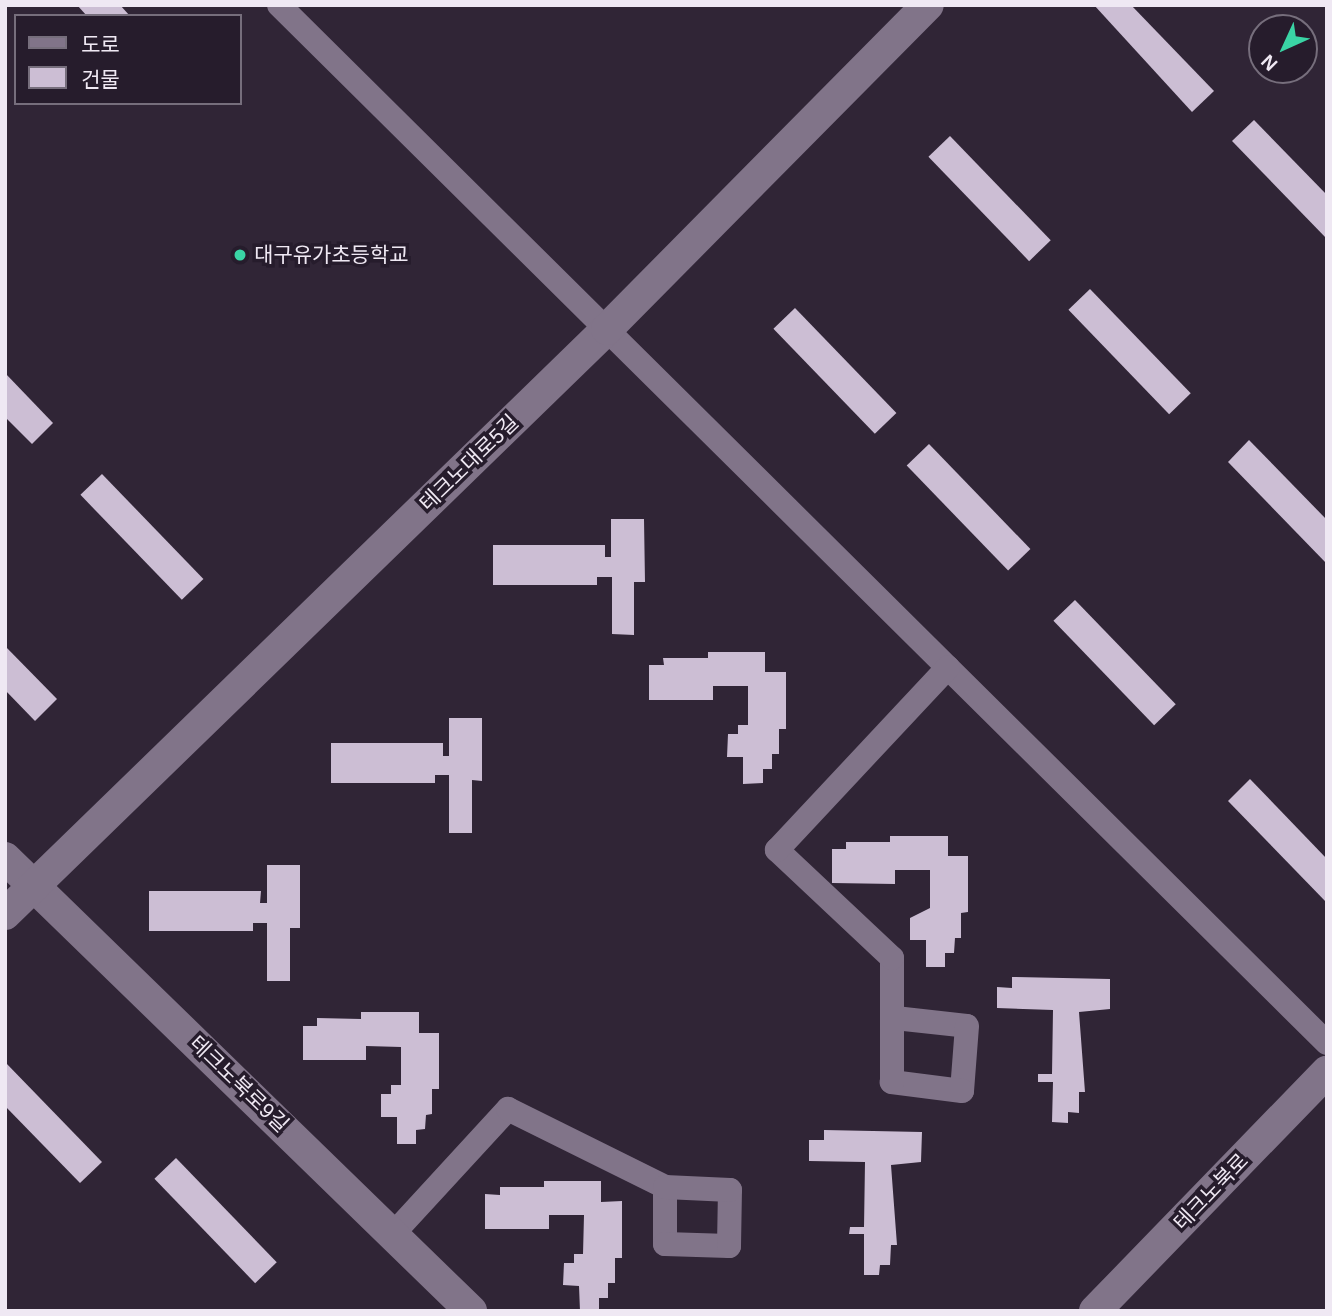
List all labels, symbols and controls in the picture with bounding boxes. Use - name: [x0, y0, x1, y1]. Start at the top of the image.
- legend: [14, 14, 242, 105]
- north arrow: [1248, 14, 1318, 84]
- text: 도로: [81, 33, 120, 56]
- text: N: [1257, 51, 1281, 75]
- text: 건물: [81, 68, 120, 91]
- place label: 대구유가초등학교: [254, 242, 409, 268]
- marker: 대구유가초등학교: [232, 247, 248, 263]
- street label: 테크노대로5길: [414, 410, 524, 516]
- street label: 테크노북로9길: [184, 1031, 294, 1137]
- street label: 테크노북로: [1168, 1149, 1254, 1235]

